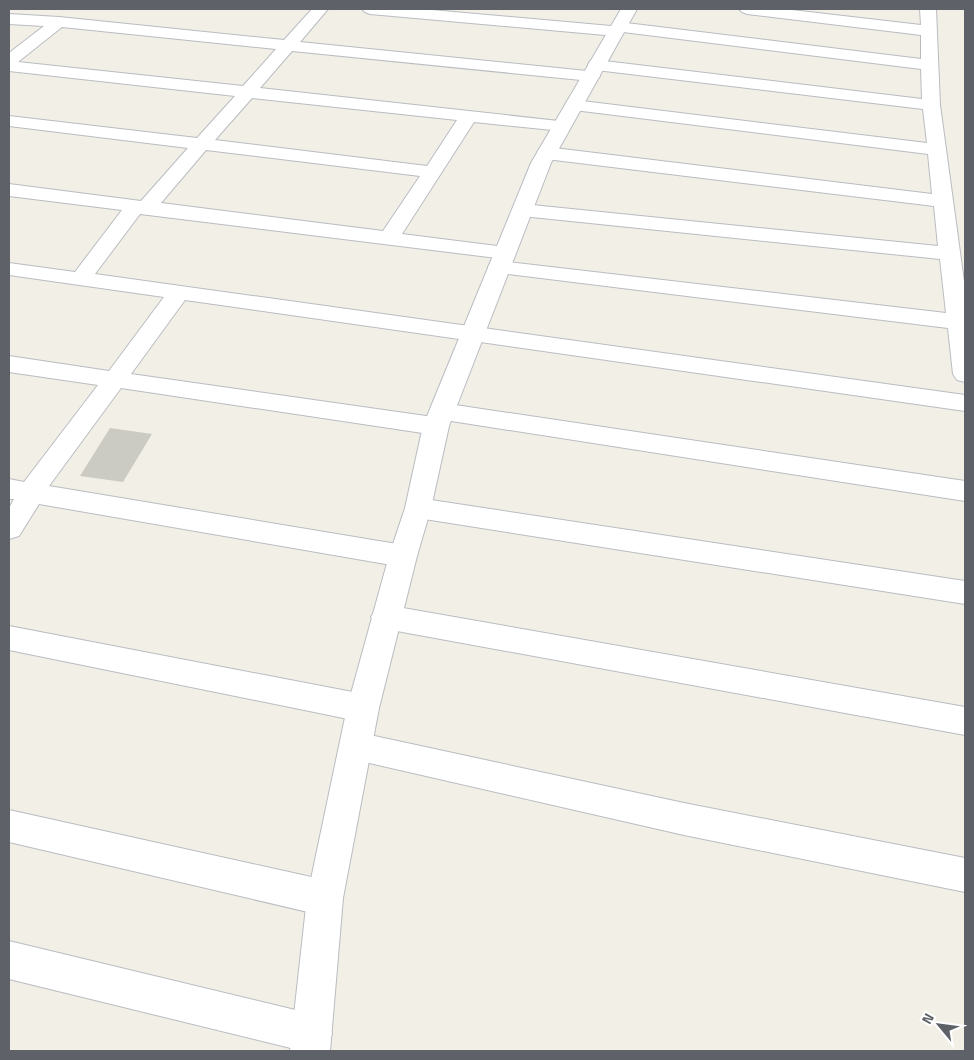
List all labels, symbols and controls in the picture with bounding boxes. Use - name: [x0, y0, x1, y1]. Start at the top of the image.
- north arrow: [914, 1000, 964, 1050]
- text: N: [916, 1009, 939, 1028]

